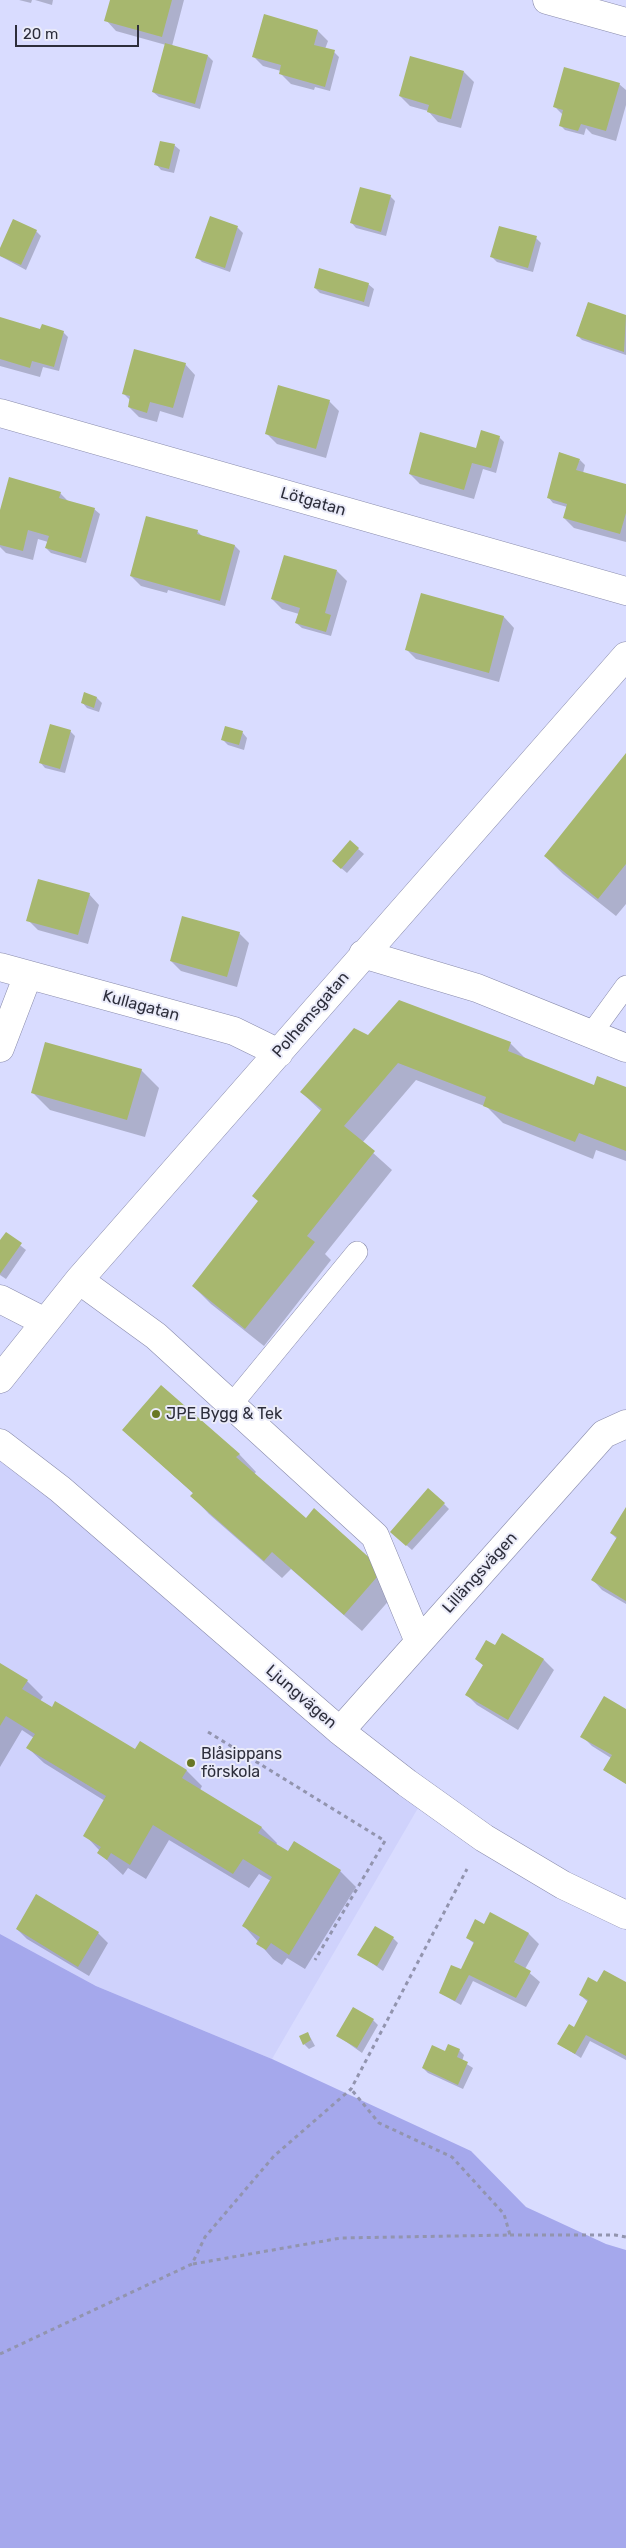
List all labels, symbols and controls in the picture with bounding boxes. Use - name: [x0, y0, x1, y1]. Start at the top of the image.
- scale bar: [18, 15, 141, 47]
- text: 20 m: [23, 25, 58, 43]
- street label: Lötgatan: [278, 483, 348, 521]
- street label: Polhemsgatan: [269, 968, 353, 1062]
- street label: Kullagatan: [101, 987, 181, 1025]
- place label: JPE Bygg & Tek: [166, 1404, 282, 1424]
- marker: JPE Bygg & Tek: [150, 1408, 162, 1420]
- street label: Lillängsvägen: [439, 1529, 521, 1617]
- street label: Ljungvägen: [262, 1661, 340, 1733]
- place label: Blåsippans förskola: [201, 1744, 282, 1782]
- marker: Blåsippans förskola: [185, 1757, 197, 1769]

